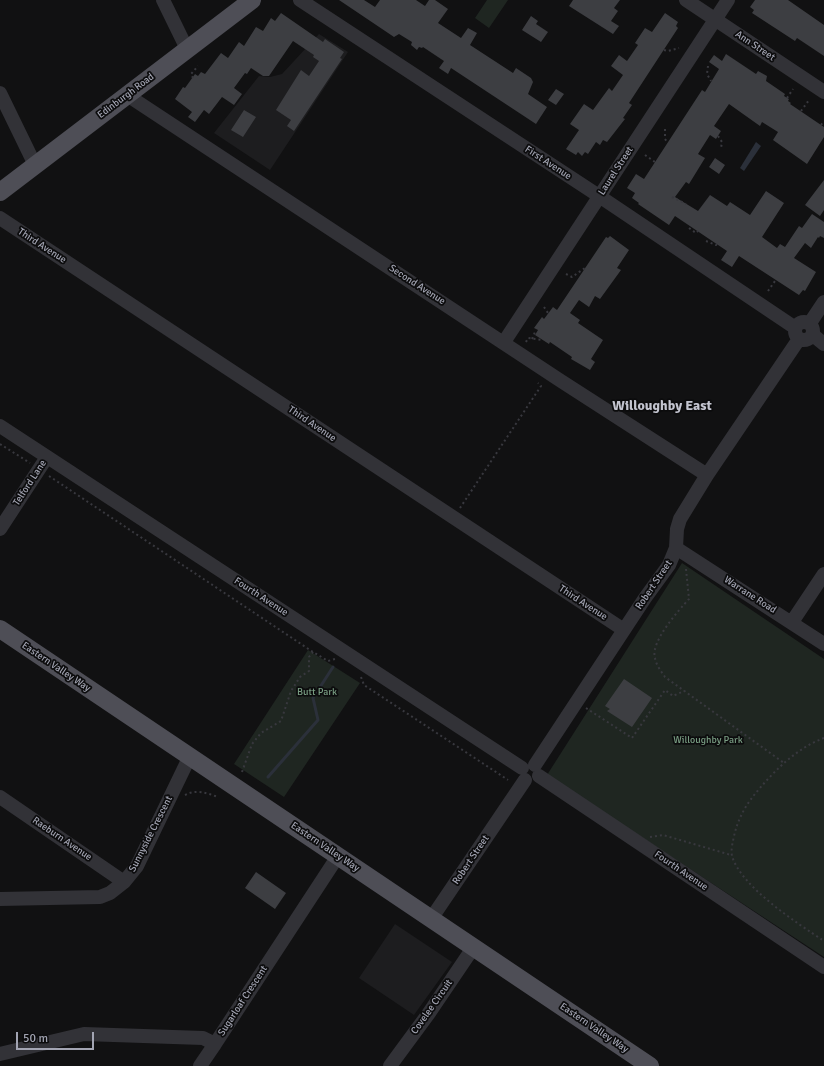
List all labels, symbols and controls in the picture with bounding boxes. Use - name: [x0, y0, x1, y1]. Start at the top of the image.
- street label: Ann Street: [733, 28, 777, 64]
- street label: Edinburgh Road: [95, 71, 157, 121]
- street label: First Avenue: [523, 144, 573, 182]
- street label: Laurel Street: [596, 145, 636, 197]
- street label: Third Avenue: [15, 226, 69, 266]
- street label: Second Avenue: [387, 262, 447, 308]
- district label: Willoughby East: [612, 398, 712, 414]
- street label: Third Avenue: [286, 404, 338, 444]
- street label: Telford Lane: [11, 458, 49, 508]
- street label: Robert Street: [633, 558, 675, 612]
- street label: Warrane Road: [722, 574, 778, 616]
- street label: Fourth Avenue: [232, 575, 290, 619]
- street label: Third Avenue: [556, 583, 610, 623]
- street label: Eastern Valley Way: [19, 640, 93, 694]
- park label: Butt Park: [297, 686, 337, 698]
- park label: Willoughby Park: [673, 734, 743, 746]
- street label: Sunnyside Crescent: [127, 794, 175, 874]
- street label: Raeburn Avenue: [30, 815, 94, 863]
- street label: Eastern Valley Way: [288, 820, 362, 874]
- street label: Robert Street: [450, 833, 492, 887]
- street label: Fourth Avenue: [652, 849, 710, 893]
- street label: Sugarloaf Crescent: [216, 964, 270, 1038]
- street label: Covelee Circuit: [409, 977, 455, 1037]
- street label: Eastern Valley Way: [557, 1001, 631, 1055]
- scale bar: [18, 1024, 96, 1050]
- text: 50 m: [23, 1031, 48, 1046]

